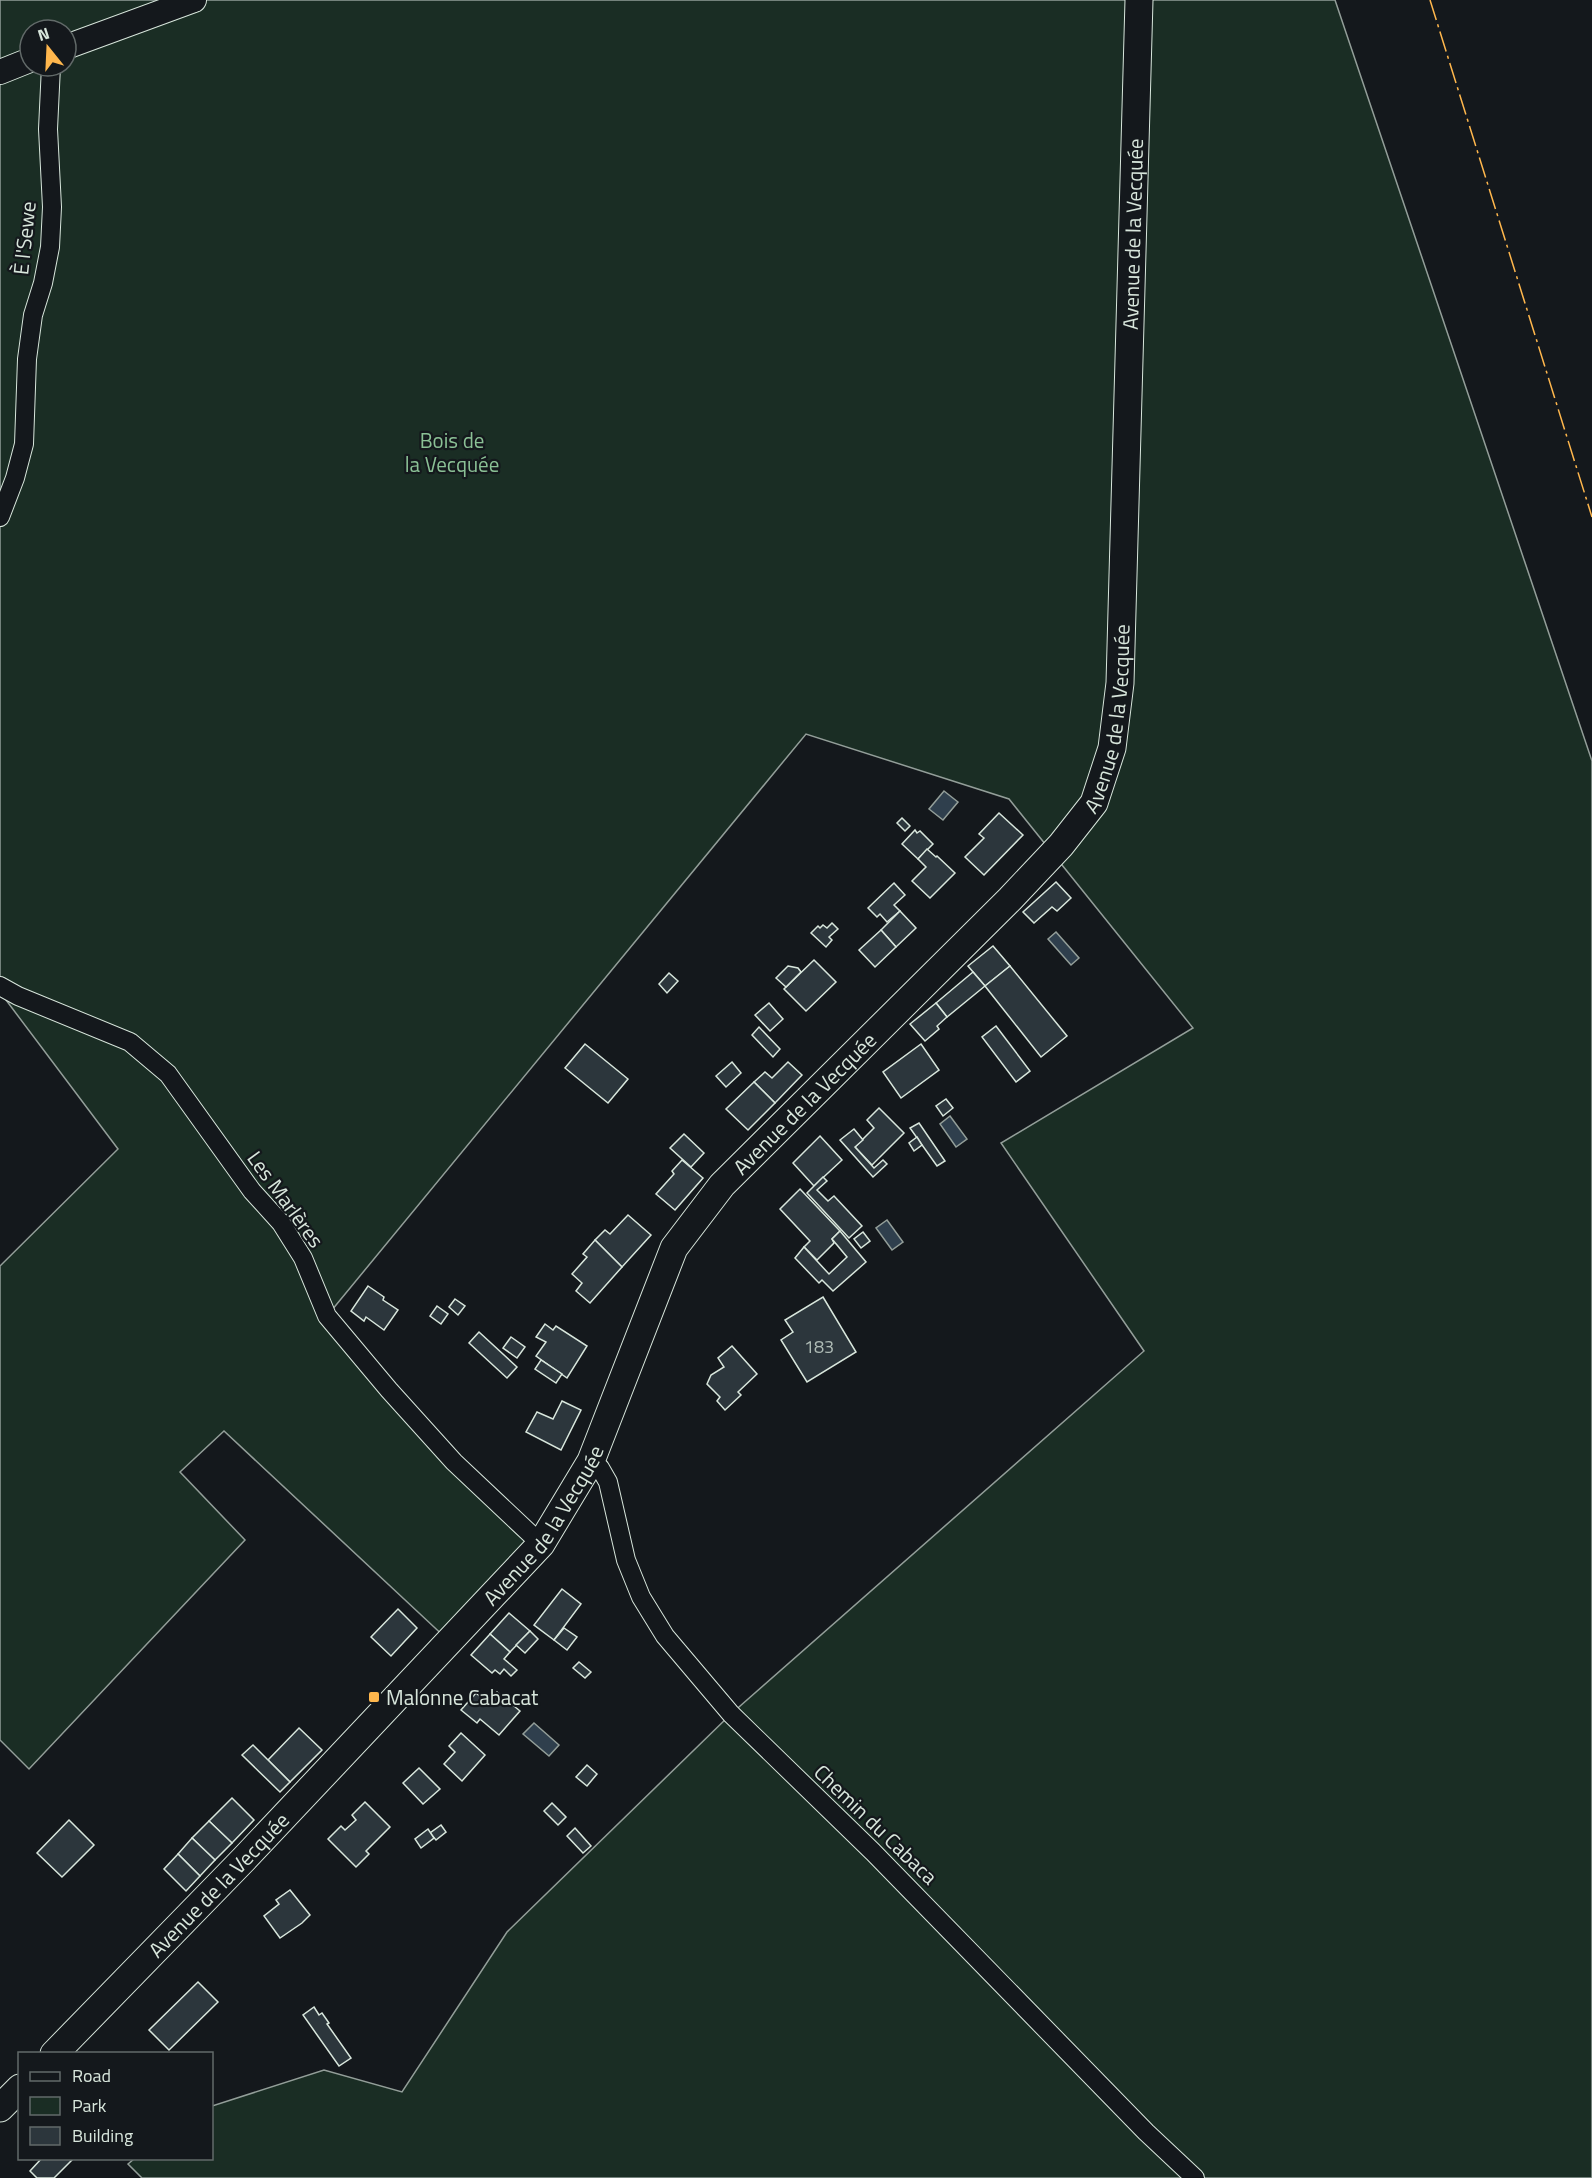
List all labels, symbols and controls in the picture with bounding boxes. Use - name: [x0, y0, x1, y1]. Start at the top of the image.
- north arrow: [18, 18, 78, 78]
- text: N: [34, 21, 52, 47]
- street label: Avenue de la Vecquée: [1114, 138, 1151, 330]
- street label: È l'Sewe: [4, 200, 44, 276]
- park label: Bois de la Vecquée: [405, 424, 499, 480]
- street label: Avenue de la Vecquée: [1076, 624, 1138, 820]
- street label: Avenue de la Vecquée: [725, 1024, 884, 1182]
- street label: Les Marlères: [240, 1144, 332, 1254]
- house number: 183: [804, 1333, 834, 1360]
- street label: Avenue de la Vecquée: [475, 1441, 612, 1612]
- place label: Malonne Cabacat: [386, 1681, 539, 1713]
- marker: Malonne Cabacat: [367, 1690, 381, 1704]
- street label: Chemin du Cabaca: [807, 1756, 946, 1892]
- street label: Avenue de la Vecquée: [140, 1805, 296, 1965]
- legend: [18, 2052, 213, 2160]
- text: Road: [72, 2062, 111, 2089]
- text: Park: [72, 2092, 107, 2119]
- text: Building: [72, 2122, 133, 2149]

